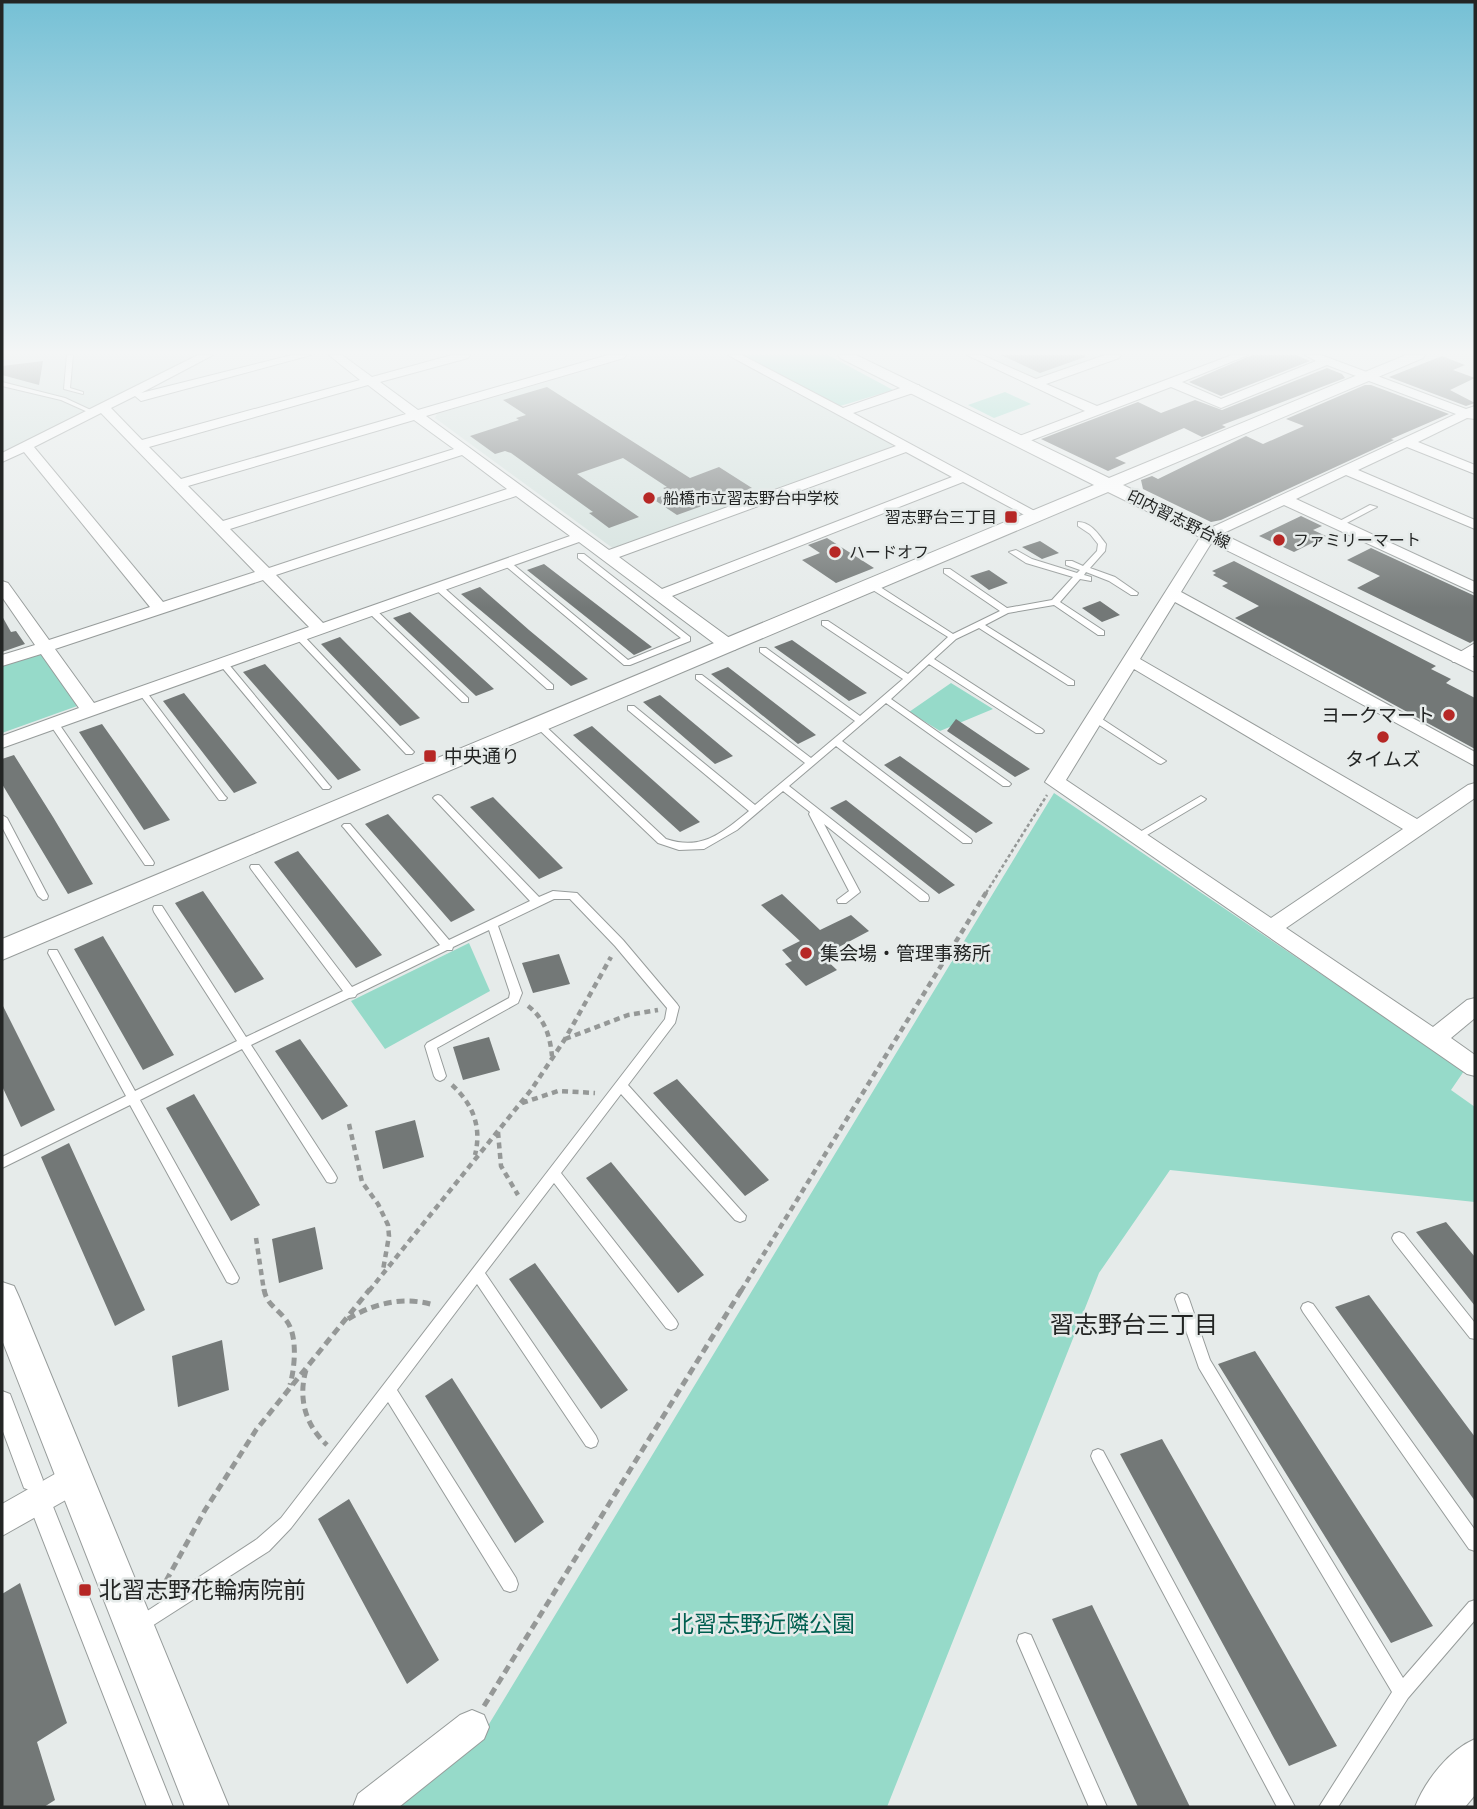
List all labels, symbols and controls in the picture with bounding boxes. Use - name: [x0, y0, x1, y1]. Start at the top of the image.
- street label: 印内習志野台線: [1125, 485, 1234, 552]
- place label: 船橋市立習志野台中学校: [663, 488, 839, 507]
- marker: 船橋市立習志野台中学校: [641, 490, 657, 506]
- place label: 習志野台三丁目: [885, 507, 997, 526]
- marker: 習志野台三丁目: [1003, 509, 1019, 525]
- place label: ファミリーマート: [1293, 530, 1421, 549]
- marker: ファミリーマート: [1271, 532, 1287, 548]
- place label: ハードオフ: [849, 542, 929, 561]
- marker: ハードオフ: [827, 544, 843, 560]
- place label: ヨークマート: [1321, 703, 1435, 726]
- marker: ヨークマート: [1441, 707, 1457, 723]
- marker: タイムズ: [1375, 729, 1391, 745]
- place label: 中央通り: [444, 744, 520, 767]
- place label: タイムズ: [1345, 747, 1421, 770]
- marker: 中央通り: [422, 748, 438, 764]
- place label: 集会場・管理事務所: [820, 941, 991, 964]
- marker: 集会場・管理事務所: [798, 945, 814, 961]
- district label: 習志野台三丁目: [1050, 1309, 1218, 1338]
- place label: 北習志野花輪病院前: [99, 1575, 306, 1603]
- marker: 北習志野花輪病院前: [77, 1582, 93, 1598]
- park label: 北習志野近隣公園: [671, 1609, 855, 1637]

